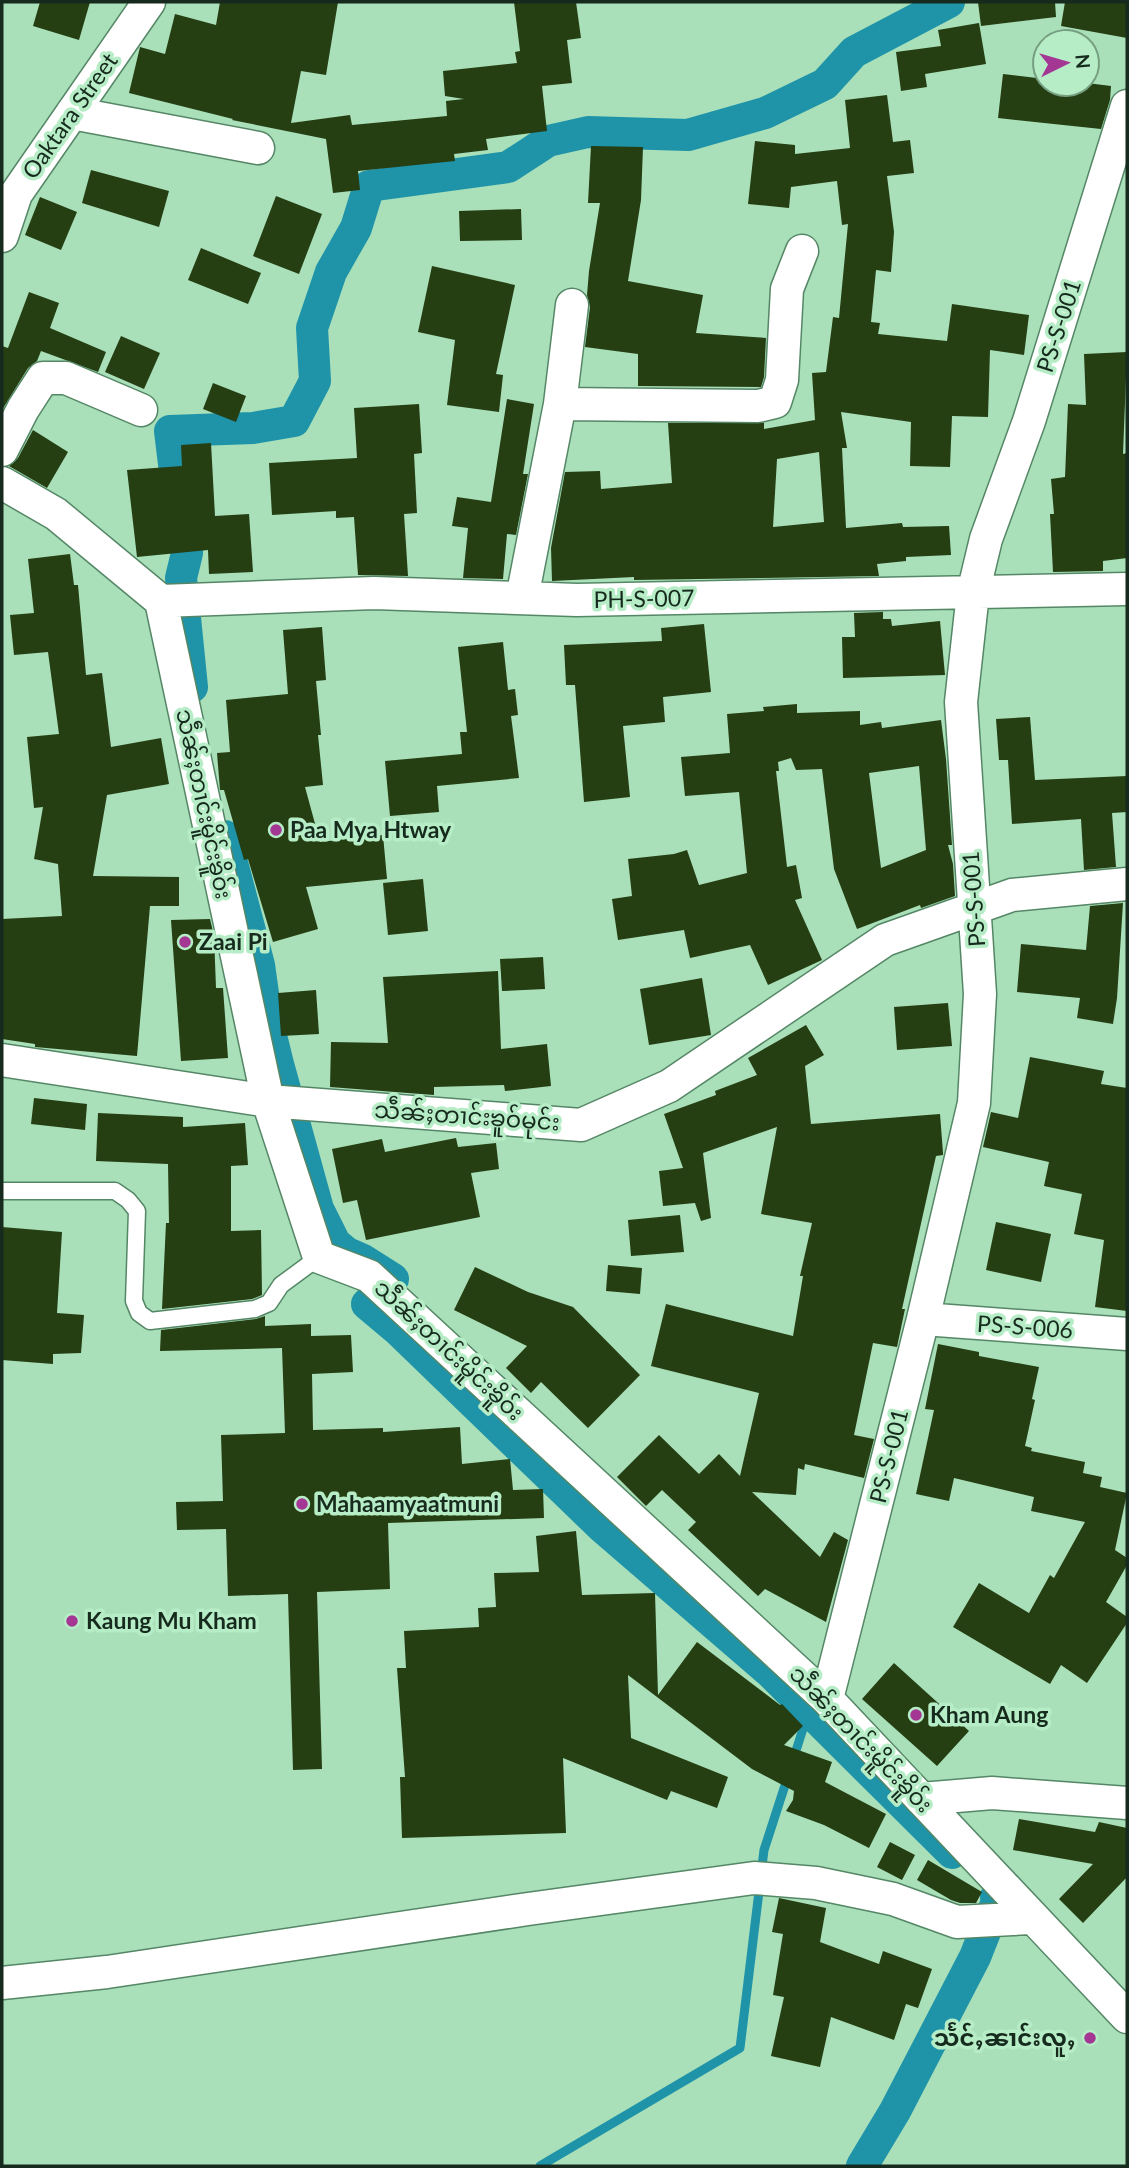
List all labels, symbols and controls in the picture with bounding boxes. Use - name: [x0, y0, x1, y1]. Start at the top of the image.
- north arrow: [1031, 28, 1101, 98]
- street label: Oaktara Street: [16, 47, 123, 184]
- text: N: [1071, 53, 1096, 70]
- street label: PS-S-001: [1030, 276, 1086, 376]
- street label: PH-S-007: [593, 583, 695, 613]
- street label: သဵၼ်ႈတၢင်းမိူင်းၶိူဝ်း: [165, 706, 240, 903]
- place label: Paa Mya Htway: [290, 815, 452, 843]
- marker: Paa Mya Htway: [268, 822, 284, 838]
- street label: PS-S-001: [956, 850, 990, 948]
- place label: Zaai Pi: [199, 927, 268, 955]
- marker: Zaai Pi: [177, 934, 193, 950]
- street label: သဵၼ်ႈတၢင်းၶူဝ်မုင်း: [373, 1094, 561, 1141]
- street label: သဵၼ်ႈတၢင်းမိူင်းၶိူဝ်း: [365, 1272, 531, 1430]
- street label: PS-S-006: [976, 1309, 1074, 1343]
- street label: PS-S-001: [863, 1406, 913, 1506]
- place label: Mahaamyaatmuni: [316, 1489, 499, 1517]
- marker: Mahaamyaatmuni: [294, 1496, 310, 1512]
- place label: Kaung Mu Kham: [86, 1606, 257, 1634]
- marker: Kaung Mu Kham: [64, 1613, 80, 1629]
- street label: သဵၼ်ႈတၢင်းမိူင်းၶိူဝ်း: [780, 1658, 940, 1822]
- place label: Kham Aung: [930, 1700, 1048, 1728]
- marker: Kham Aung: [908, 1707, 924, 1723]
- place label: သႅင်ႇၼၢင်းလူႇ: [934, 2022, 1076, 2057]
- marker: သႅင်ႇၼၢင်းလူႇ: [1082, 2030, 1098, 2046]

